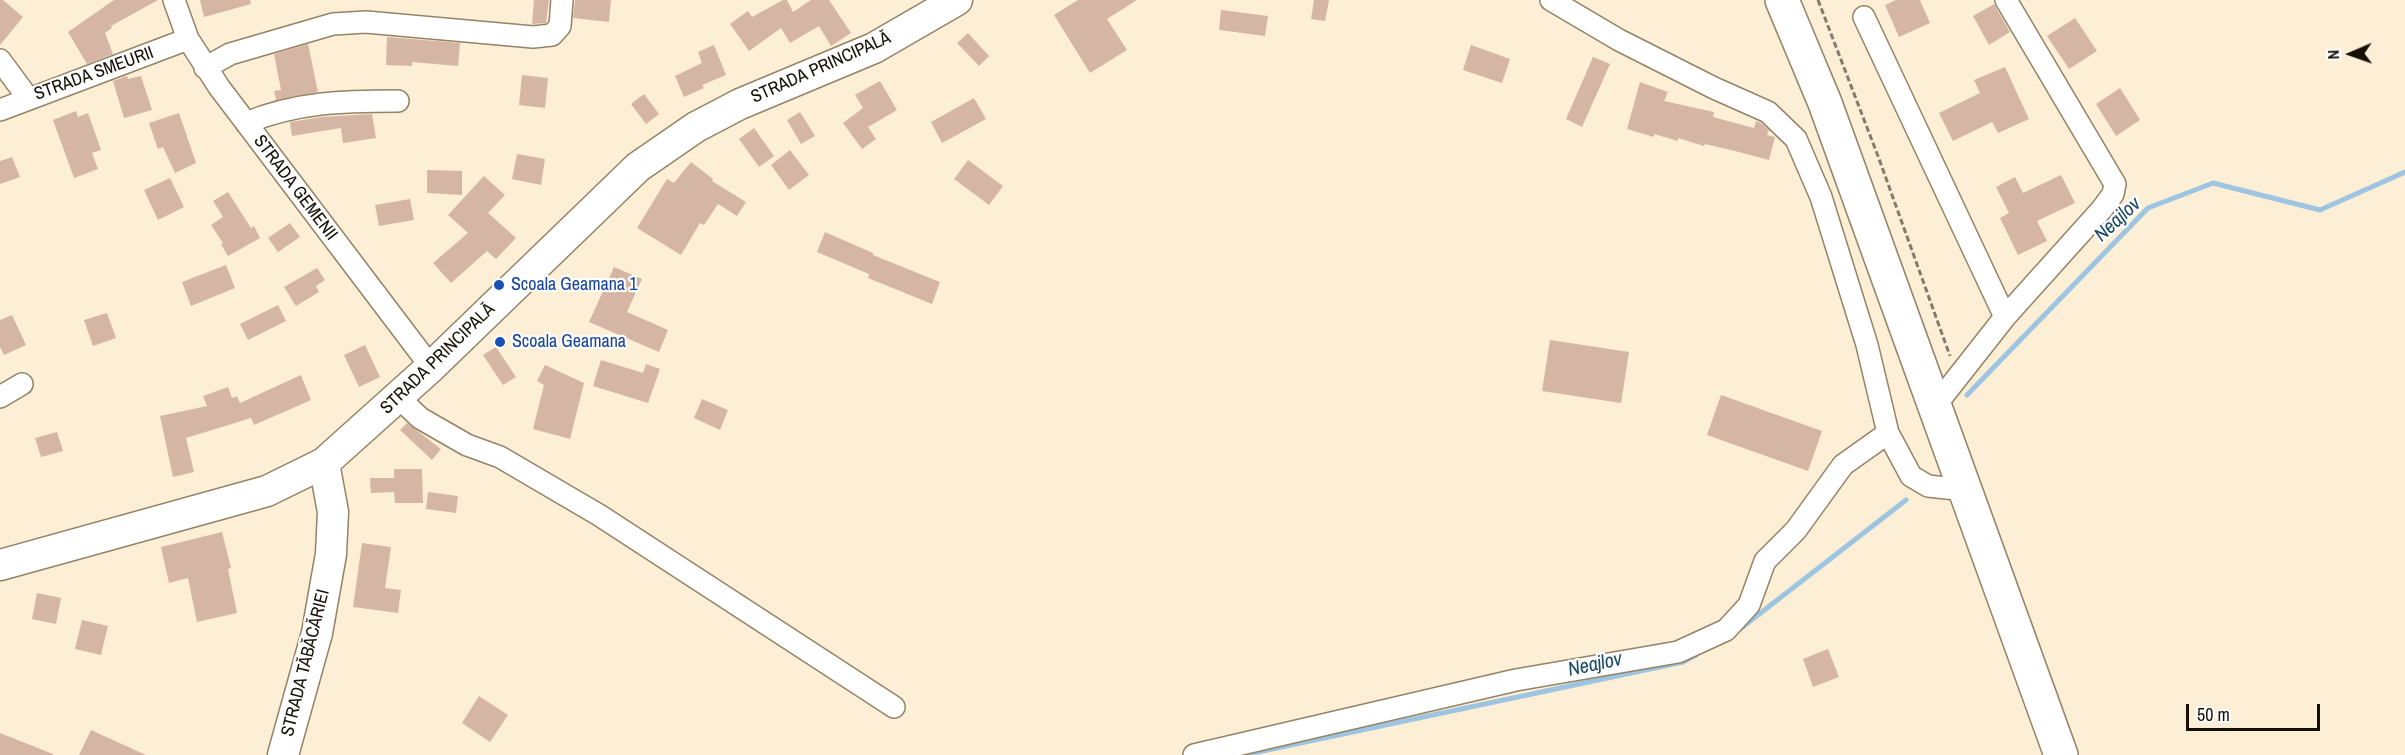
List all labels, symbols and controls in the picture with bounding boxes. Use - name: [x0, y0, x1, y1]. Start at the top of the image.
- north arrow: [2321, 24, 2381, 84]
- street label: STRADA PRINCIPALĂ: [748, 27, 894, 109]
- street label: STRADA SMEURII: [31, 42, 157, 106]
- text: N: [2322, 50, 2344, 60]
- street label: STRADA GEMENII: [248, 131, 342, 245]
- water label: Neajlov: [2090, 193, 2146, 247]
- place label: Scoala Geamana 1: [511, 274, 637, 296]
- marker: Scoala Geamana 1: [492, 278, 506, 292]
- street label: STRADA PRINCIPALĂ: [376, 299, 500, 419]
- place label: Scoala Geamana: [512, 331, 626, 353]
- marker: Scoala Geamana: [493, 335, 507, 349]
- street label: STRADA TĂBĂCĂRIEI: [277, 587, 335, 739]
- water label: Neajlov: [1566, 648, 1624, 682]
- scale bar: [2189, 692, 2322, 730]
- text: 50 m: [2197, 702, 2230, 727]

